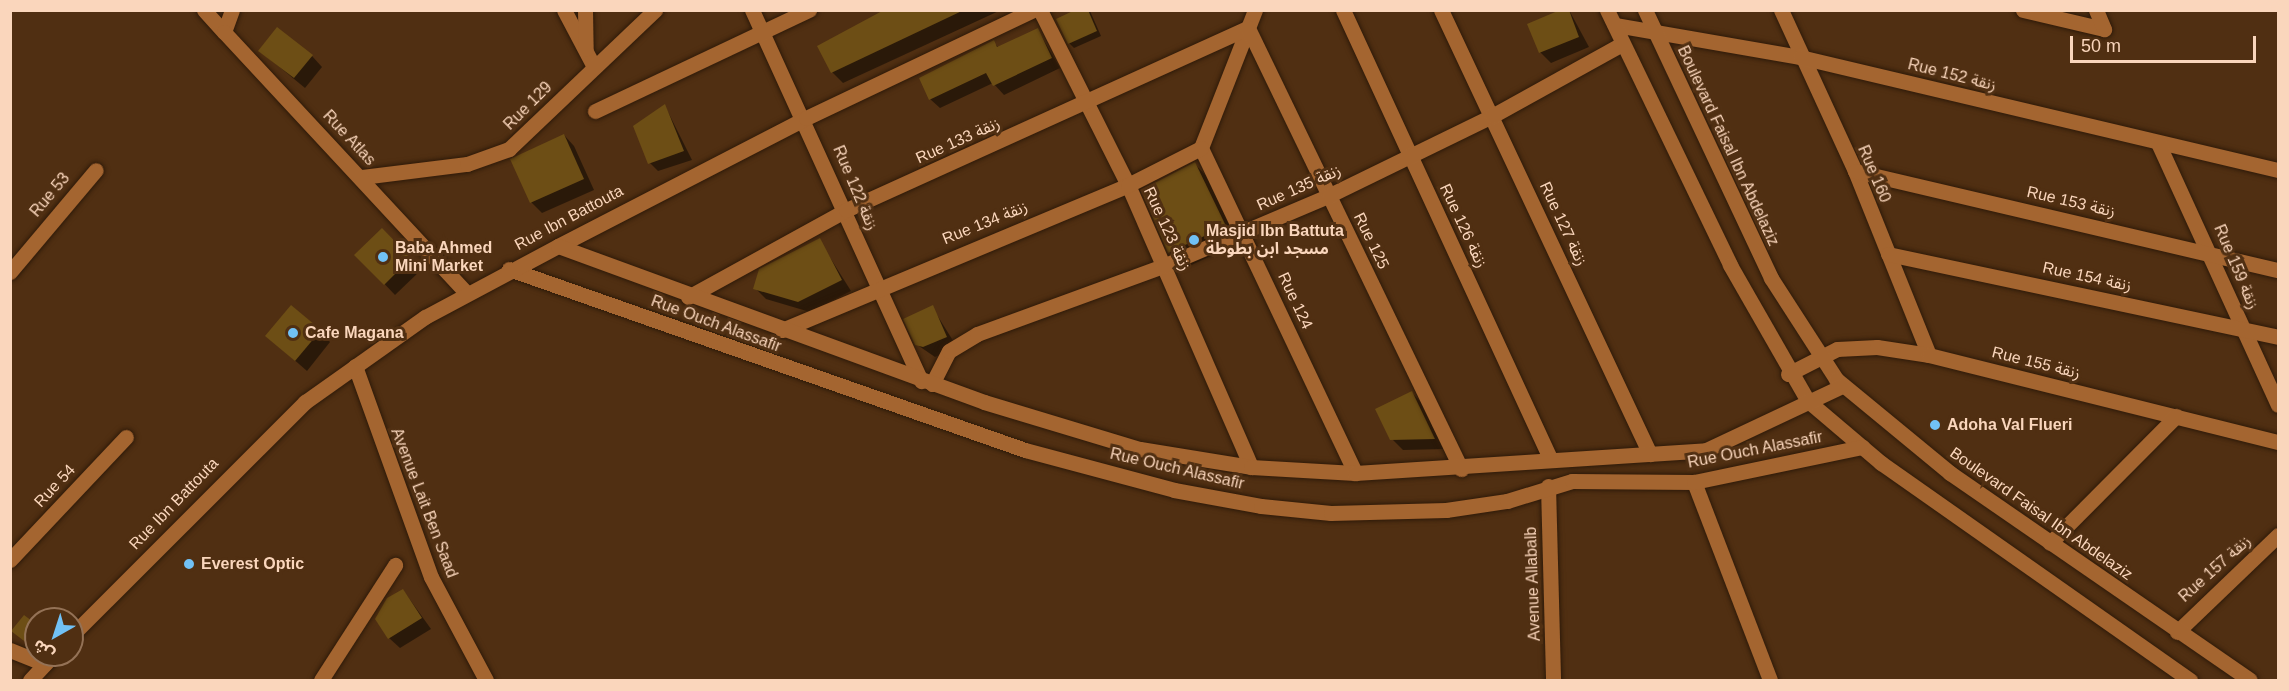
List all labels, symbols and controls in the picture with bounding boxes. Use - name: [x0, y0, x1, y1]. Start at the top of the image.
- scale bar: [2073, 24, 2259, 62]
- text: 50 m: [2081, 36, 2121, 56]
- street label: Boulevard Faisal Ibn Abdelaziz: [1673, 42, 1783, 250]
- street label: Rue 152 زنقة: [1906, 55, 1998, 95]
- street label: Rue 129: [500, 78, 556, 134]
- street label: Rue Atlas: [318, 106, 380, 170]
- street label: Rue 133 زنقة: [913, 114, 1003, 168]
- street label: Rue 160: [1853, 142, 1895, 206]
- street label: Rue 122 زنقة: [829, 143, 881, 233]
- street label: Rue 135 زنقة: [1254, 161, 1344, 215]
- street label: Rue 53: [26, 169, 74, 221]
- street label: Rue 127 زنقة: [1535, 179, 1591, 269]
- street label: Rue Ibn Battouta: [511, 181, 627, 255]
- street label: Rue 126 زنقة: [1435, 181, 1491, 271]
- street label: Rue 153 زنقة: [2025, 182, 2117, 222]
- street label: Rue 123 زنقة: [1139, 184, 1195, 274]
- street label: Rue 134 زنقة: [940, 197, 1030, 249]
- street label: Rue 125: [1349, 210, 1393, 272]
- place label: Masjid Ibn Battuta مسجد ابن بطوطة: [1206, 221, 1344, 259]
- street label: Rue 159 زنقة: [2210, 222, 2262, 312]
- marker: Masjid Ibn Battuta مسجد ابن بطوطة: [1187, 233, 1201, 247]
- place label: Baba Ahmed Mini Market: [395, 238, 493, 276]
- marker: Baba Ahmed Mini Market: [376, 250, 390, 264]
- street label: Rue 154 زنقة: [2041, 258, 2133, 296]
- street label: Rue 124: [1274, 270, 1316, 332]
- street label: Rue Ouch Alassafir: [648, 291, 784, 357]
- place label: Cafe Magana: [305, 323, 404, 343]
- marker: Cafe Magana: [286, 326, 300, 340]
- street label: Rue 155 زنقة: [1990, 343, 2082, 383]
- place label: Adoha Val Flueri: [1947, 415, 2072, 435]
- marker: Adoha Val Flueri: [1928, 418, 1942, 432]
- street label: Avenue Lait Ben Saad: [387, 425, 461, 581]
- street label: Rue Ouch Alassafir: [1686, 427, 1824, 473]
- street label: Boulevard Faisal Ibn Abdelaziz: [1946, 443, 2136, 585]
- street label: Rue Ouch Alassafir: [1108, 444, 1246, 494]
- street label: Rue Ibn Battouta: [125, 454, 223, 554]
- street label: Rue 54: [30, 461, 80, 511]
- street label: Avenue Allabalb: [1521, 526, 1545, 642]
- street label: Rue 157 زنقة: [2175, 532, 2255, 606]
- place label: Everest Optic: [201, 554, 304, 574]
- marker: Everest Optic: [182, 557, 196, 571]
- north arrow: [24, 607, 84, 667]
- text: ش: [30, 636, 57, 663]

